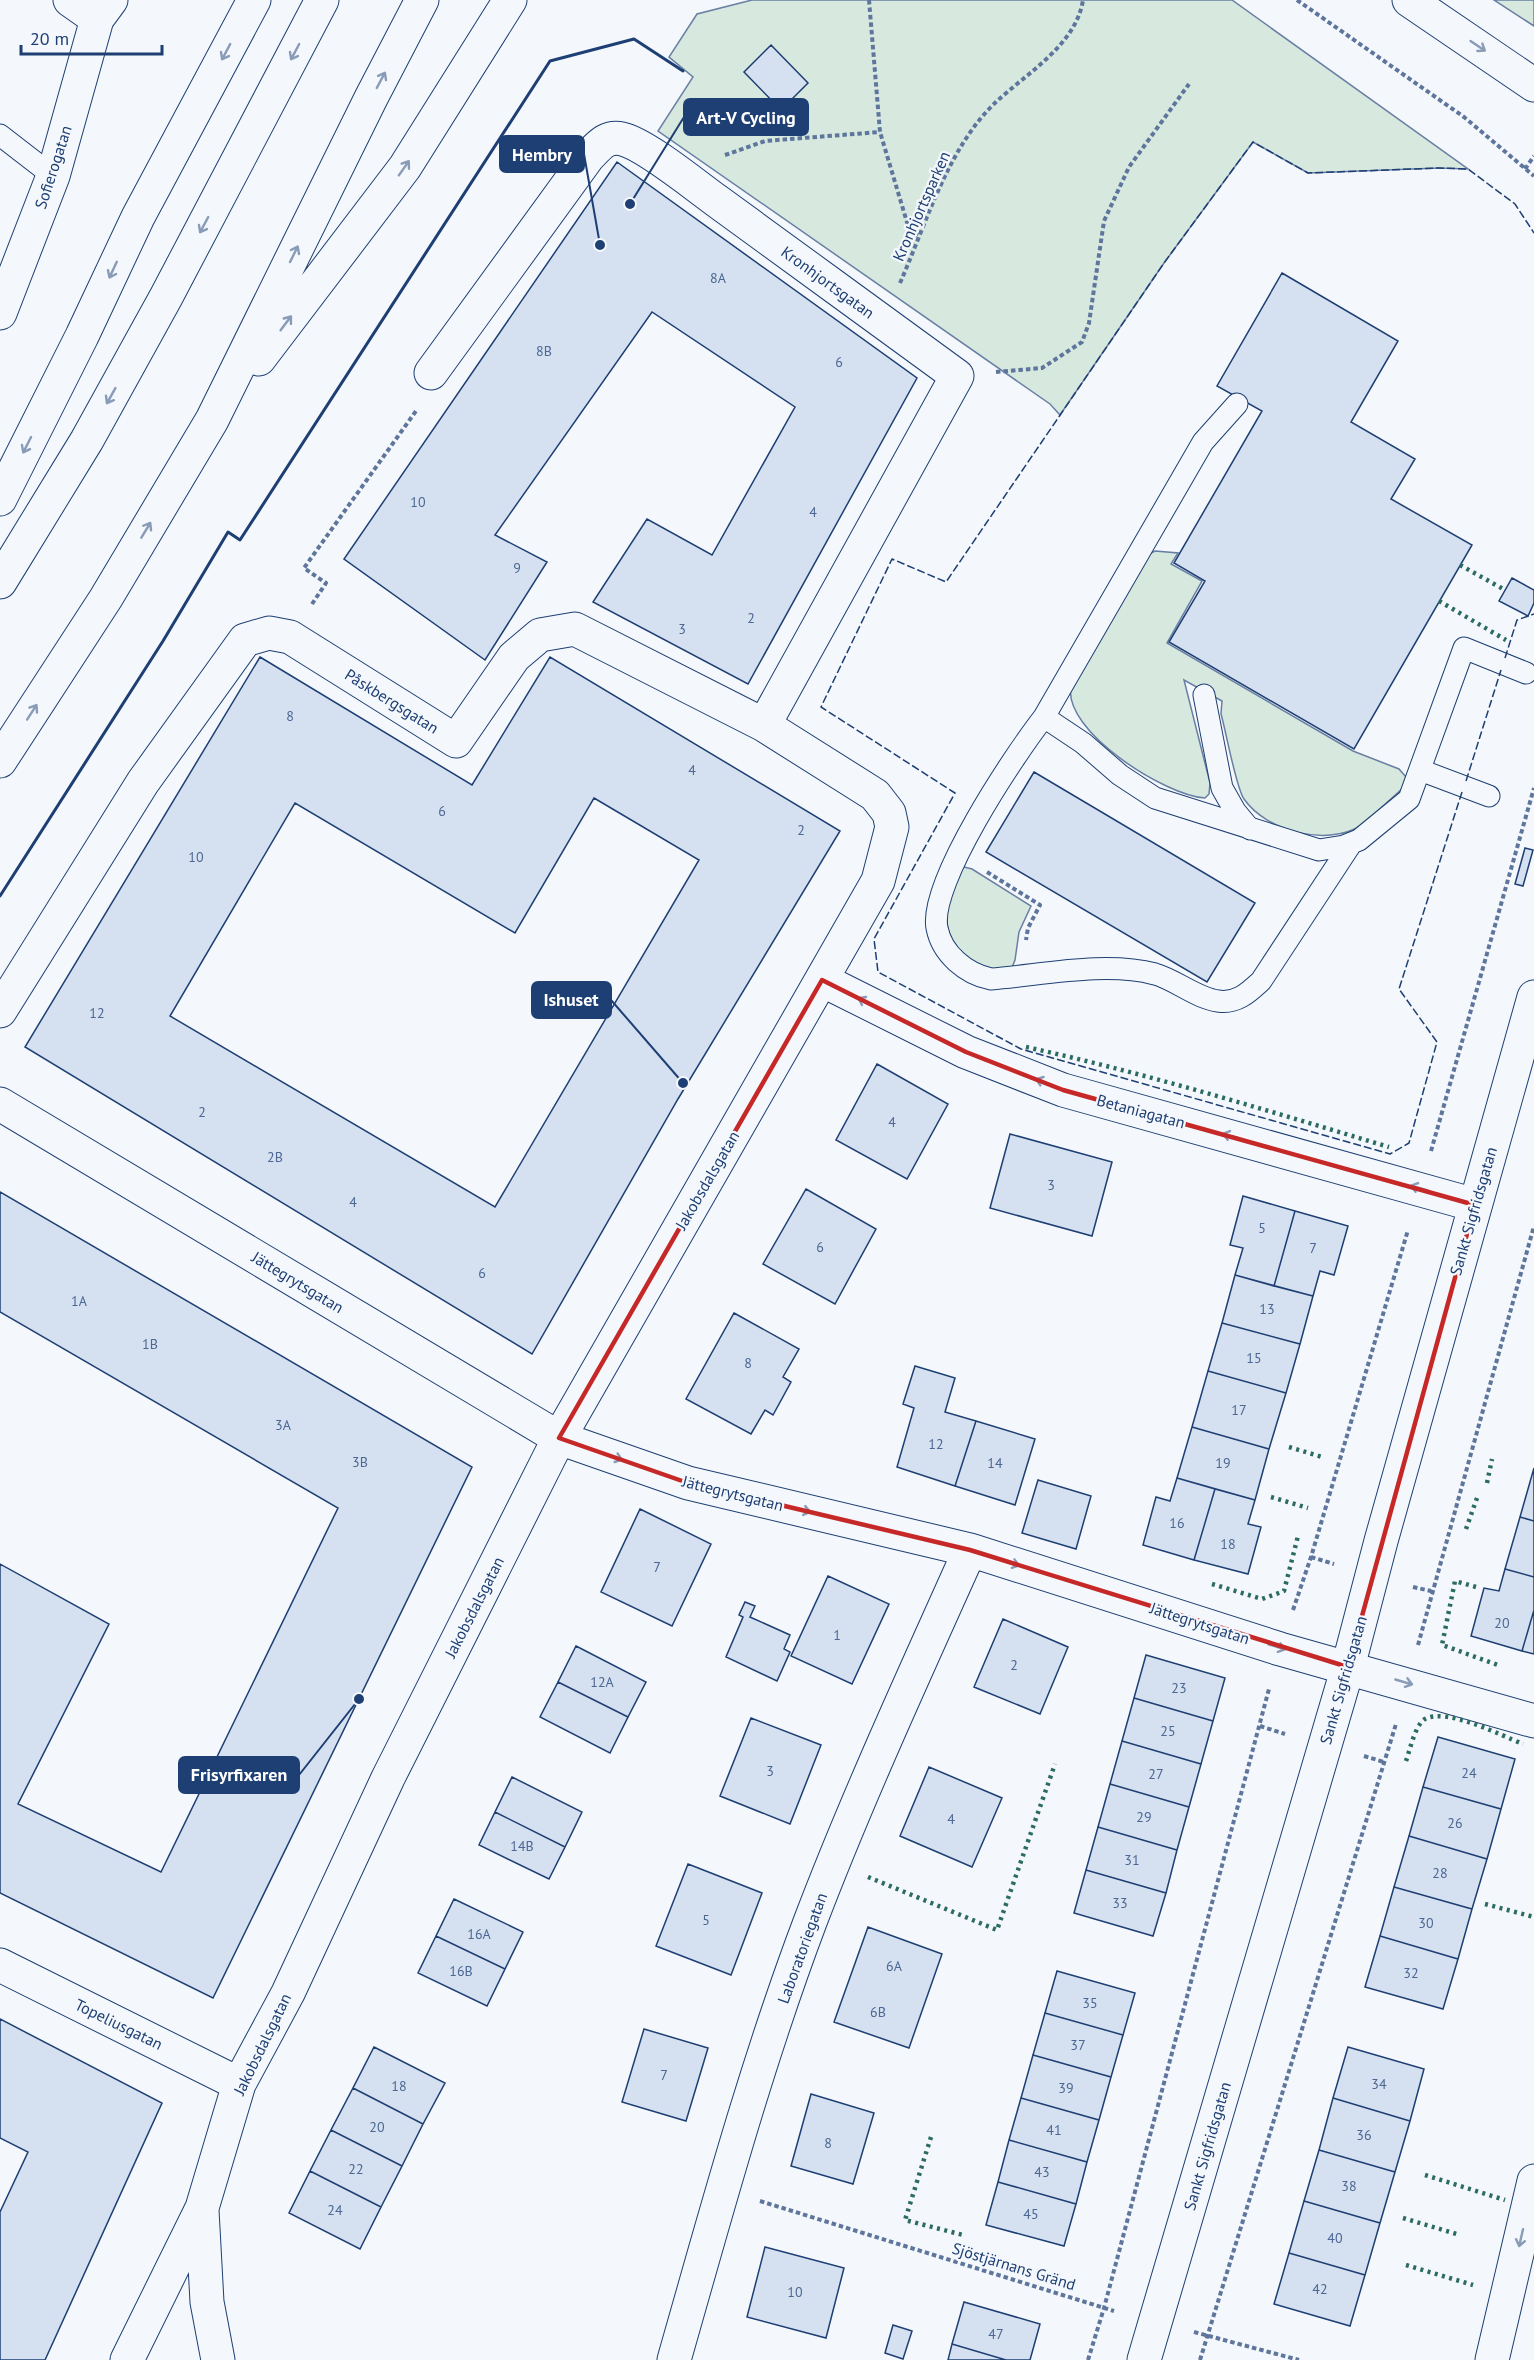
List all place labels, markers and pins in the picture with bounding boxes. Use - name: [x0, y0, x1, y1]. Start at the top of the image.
- callout: Art-V Cycling: [684, 99, 808, 135]
- callout: Hembry: [500, 136, 584, 172]
- callout: Ishuset: [532, 982, 611, 1018]
- callout: Frisyrfixaren: [179, 1757, 299, 1793]

